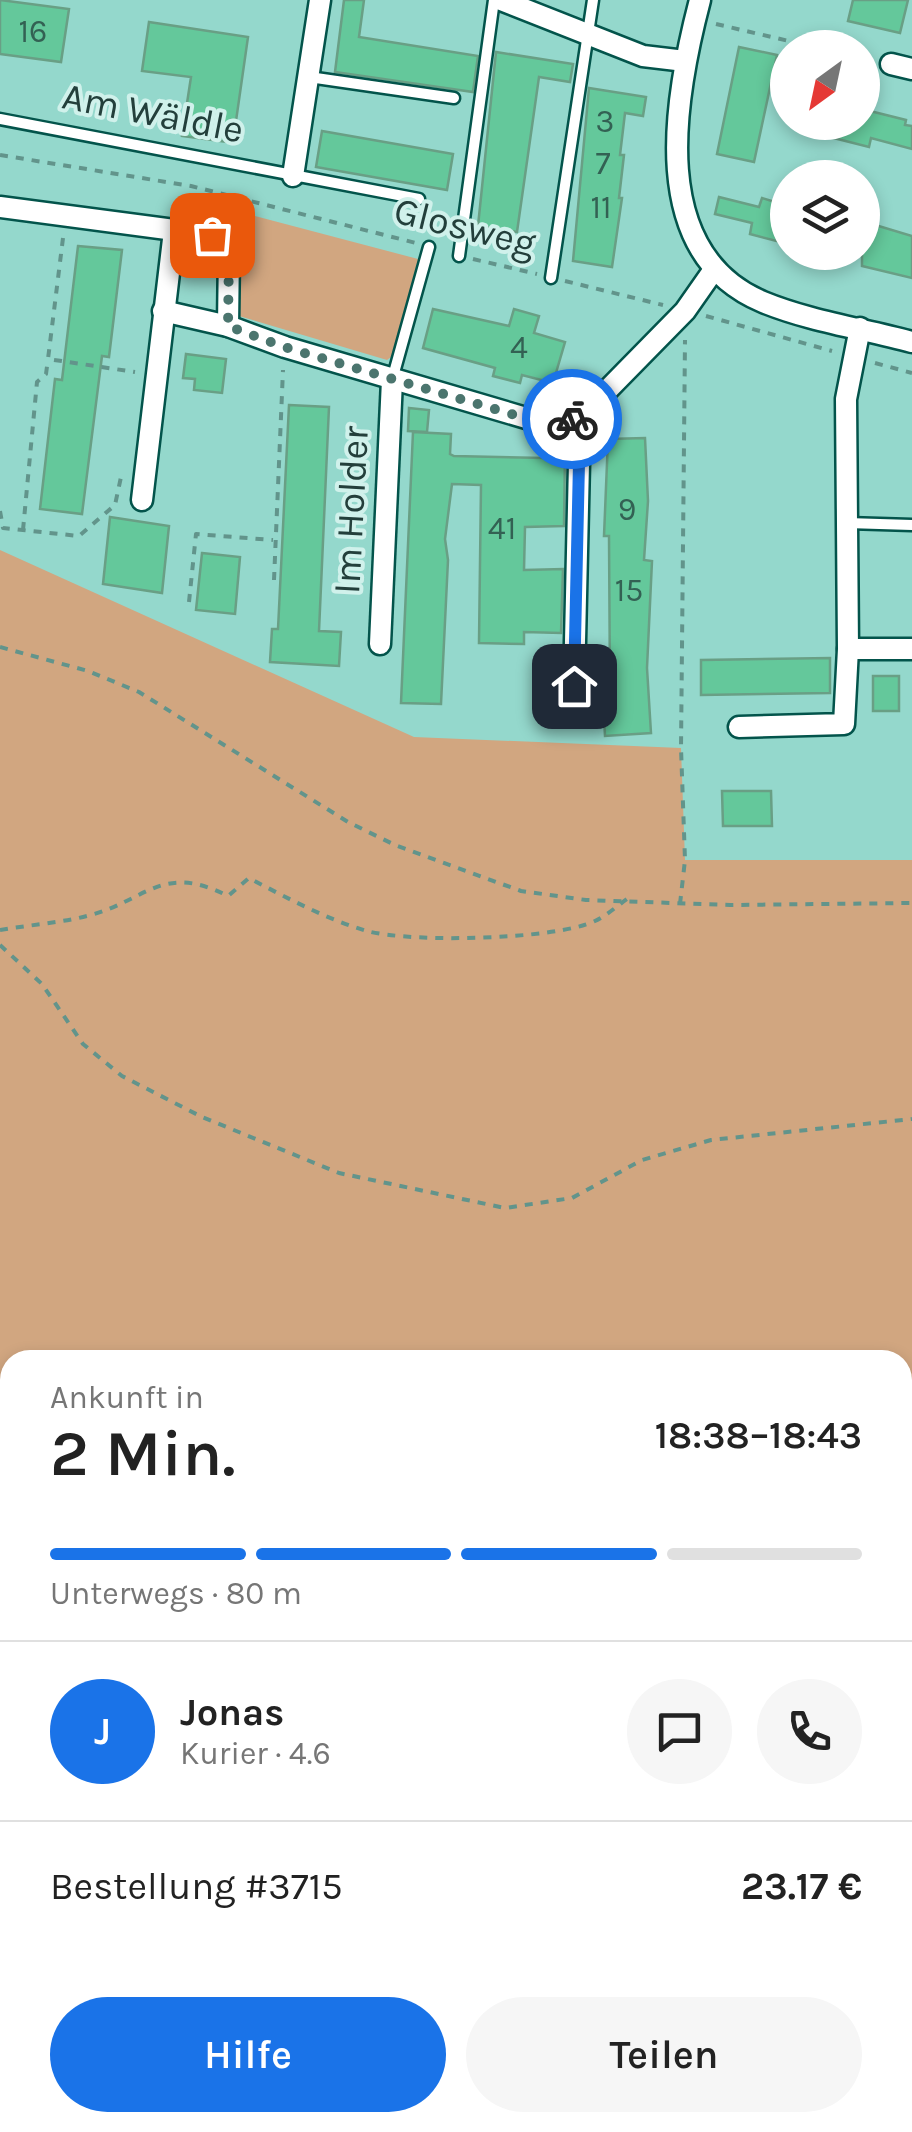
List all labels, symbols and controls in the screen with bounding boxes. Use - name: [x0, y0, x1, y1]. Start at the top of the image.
- house number: 16: [19, 13, 47, 50]
- north arrow: [770, 30, 880, 140]
- map controls: [770, 30, 880, 270]
- street label: Am Wäldle: [59, 73, 247, 153]
- house number: 3: [596, 103, 614, 140]
- house number: 7: [595, 145, 611, 182]
- button: layers: [770, 160, 880, 270]
- street label: Glosweg: [390, 188, 540, 266]
- house number: 11: [590, 189, 612, 226]
- pin: [170, 193, 255, 278]
- icon: bag: [185, 208, 240, 263]
- house number: 4: [510, 329, 528, 366]
- courier: [522, 369, 622, 469]
- icon: bike: [545, 392, 600, 447]
- street label: Im Holder: [324, 425, 378, 595]
- house number: 9: [618, 491, 636, 528]
- house number: 41: [488, 510, 516, 547]
- house number: 15: [615, 572, 643, 609]
- pin: [532, 644, 617, 729]
- icon: home: [547, 659, 602, 714]
- text: Ankunft in: [50, 1379, 204, 1416]
- text: 18:38–18:43: [655, 1413, 862, 1458]
- text: 2 Min.: [50, 1415, 236, 1491]
- text: Unterwegs · 80 m: [50, 1575, 302, 1612]
- button: chat: [627, 1679, 732, 1784]
- button: phone: [757, 1679, 862, 1784]
- text: Jonas: [180, 1690, 284, 1735]
- text: J: [94, 1709, 111, 1754]
- text: Kurier · 4.6: [180, 1735, 331, 1772]
- text: Bestellung #3715: [50, 1864, 343, 1909]
- text: 23.17 €: [741, 1864, 862, 1909]
- button: Hilfe: [50, 1997, 446, 2112]
- button: Teilen: [466, 1997, 862, 2112]

